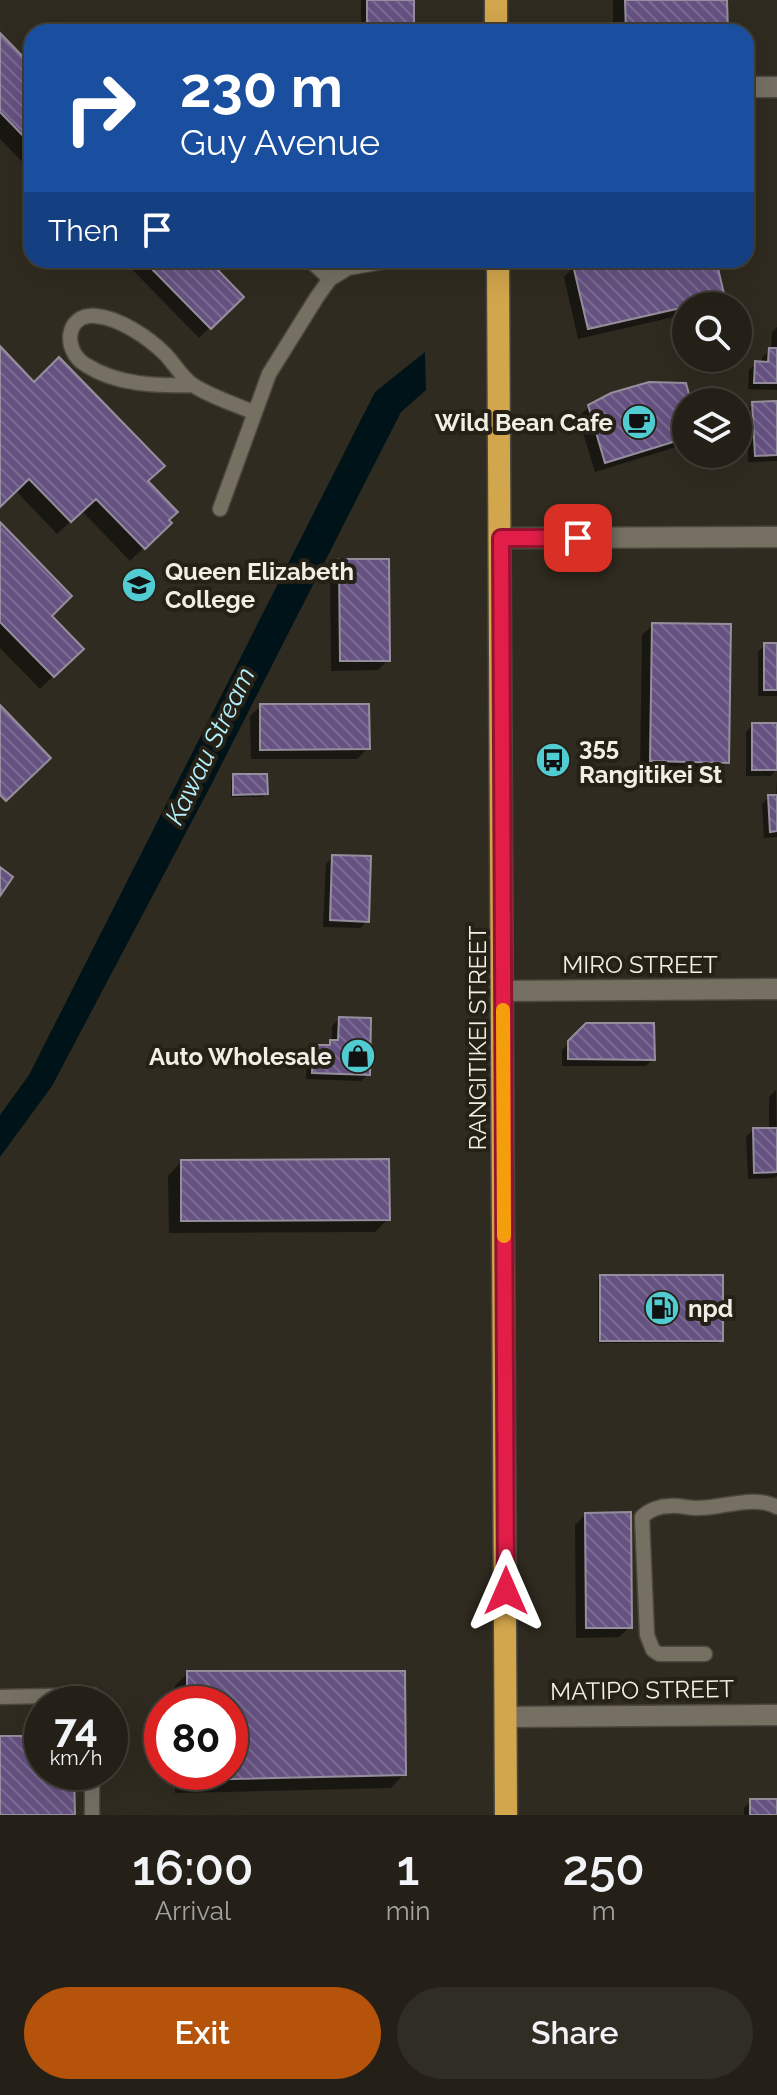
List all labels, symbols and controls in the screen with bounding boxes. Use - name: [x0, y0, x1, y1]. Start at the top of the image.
- text: 230 m: [180, 54, 343, 120]
- icon: right: [48, 56, 152, 160]
- text: Guy Avenue: [180, 121, 380, 163]
- icon: arrive: [135, 208, 179, 252]
- text: Then: [48, 213, 119, 248]
- map controls: [672, 292, 752, 468]
- button: search: [672, 292, 752, 372]
- button: layers: [672, 388, 752, 468]
- cafe icon: Wild Bean Cafe: [620, 403, 658, 441]
- place label: Wild Bean Cafe: [435, 408, 613, 437]
- pin: [544, 504, 612, 572]
- icon: arrive: [556, 516, 600, 560]
- place label: Queen Elizabeth College: [165, 557, 354, 614]
- school or university icon: Queen Elizabeth College: [120, 566, 158, 604]
- water label: Kawau Stream: [159, 663, 261, 829]
- place label: 355 Rangitikei St: [579, 732, 722, 789]
- bus stop icon: 355 Rangitikei St: [534, 741, 572, 779]
- street label: RANGITIKEI STREET: [463, 925, 492, 1150]
- street label: MIRO STREET: [562, 950, 718, 979]
- shop icon: Auto Wholesale: [339, 1037, 377, 1075]
- place label: Auto Wholesale: [149, 1042, 332, 1071]
- fuel station icon: npd: [643, 1289, 681, 1327]
- place label: npd: [688, 1294, 733, 1323]
- position arrow: [464, 1549, 548, 1633]
- street label: MATIPO STREET: [550, 1674, 735, 1706]
- speed limit sign: 80: [144, 1686, 248, 1790]
- text: 74: [54, 1704, 98, 1751]
- text: km/h: [50, 1746, 102, 1770]
- text: 16:00: [132, 1840, 254, 1896]
- text: 1: [397, 1840, 419, 1896]
- text: 250: [563, 1840, 645, 1896]
- text: Arrival: [155, 1896, 231, 1926]
- text: min: [386, 1896, 430, 1926]
- text: m: [592, 1896, 616, 1926]
- button: Exit: [24, 1987, 381, 2079]
- button: Share: [397, 1987, 753, 2079]

